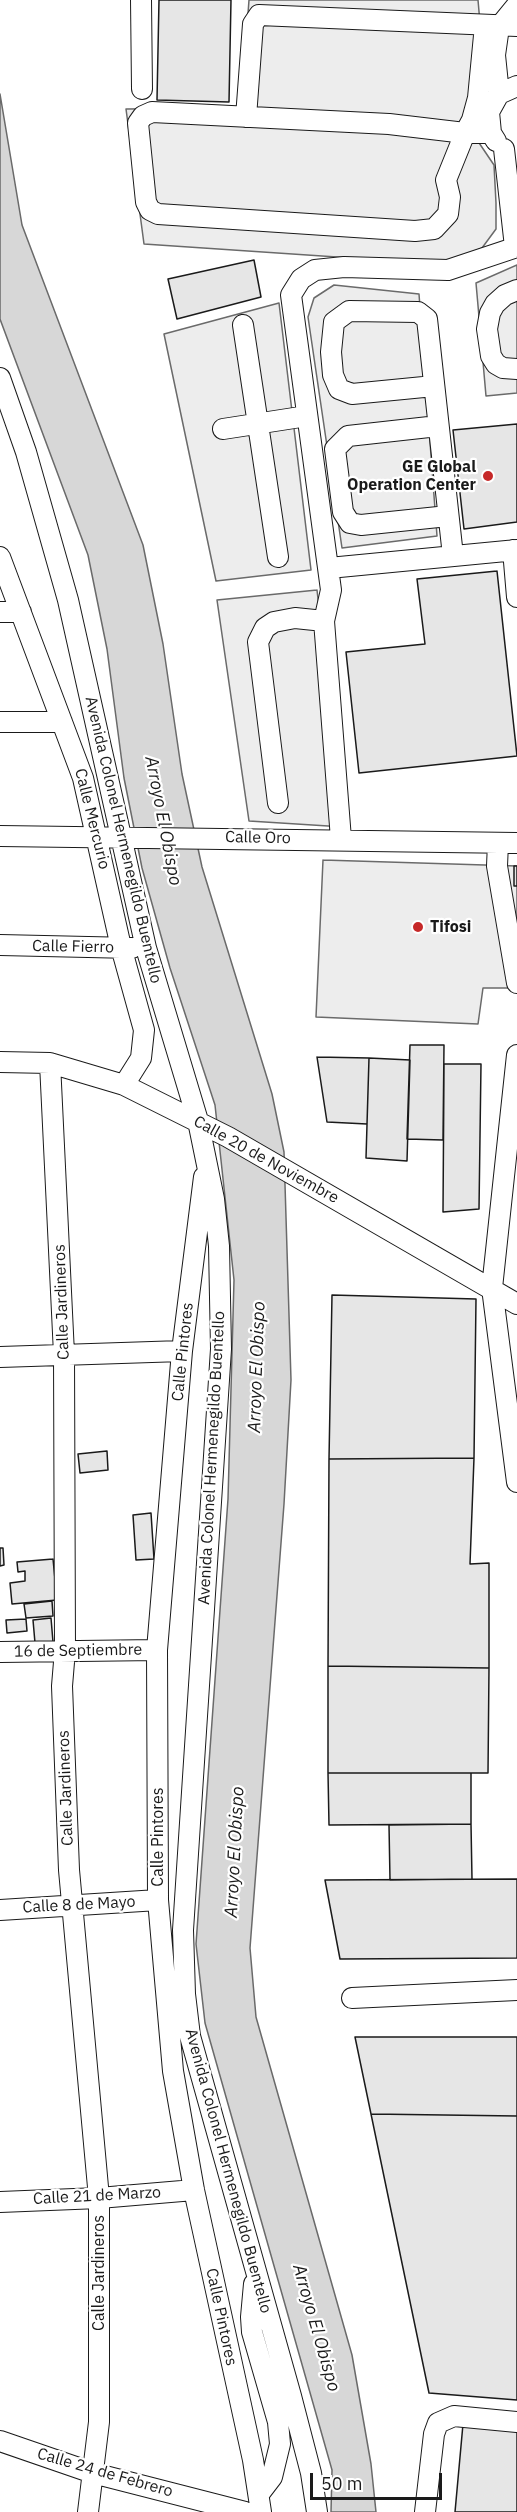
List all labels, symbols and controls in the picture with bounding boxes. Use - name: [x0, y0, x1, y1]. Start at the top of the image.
- place label: GE Global Operation Center: [347, 457, 476, 495]
- marker: GE Global Operation Center: [481, 469, 495, 483]
- street label: Avenida Colonel Hermenegildo Buentello: [81, 695, 165, 985]
- water label: Arroyo El Obispo: [140, 754, 186, 888]
- street label: Calle Mercurio: [70, 767, 114, 871]
- street label: Calle Oro: [225, 828, 291, 848]
- place label: Tifosi: [430, 917, 471, 937]
- marker: Tifosi: [411, 920, 425, 934]
- street label: Calle Fierro: [32, 937, 114, 957]
- street label: Calle 20 de Noviembre: [190, 1112, 342, 1208]
- street label: Calle Jardineros: [50, 1244, 74, 1360]
- water label: Arroyo El Obispo: [244, 1301, 270, 1433]
- street label: Calle Pintores: [168, 1302, 198, 1402]
- street label: Avenida Colonel Hermenegildo Buentello: [195, 1311, 229, 1605]
- street label: 16 de Septiembre: [14, 1640, 142, 1662]
- street label: Calle Jardineros: [54, 1730, 78, 1846]
- water label: Arroyo El Obispo: [221, 1786, 249, 1918]
- street label: Calle Pintores: [148, 1787, 168, 1887]
- street label: Calle 8 de Mayo: [22, 1892, 136, 1918]
- street label: Avenida Colonel Hermenegildo Buentello: [181, 2026, 275, 2316]
- street label: Calle 21 de Marzo: [33, 2183, 161, 2209]
- street label: Calle Jardineros: [89, 2215, 109, 2331]
- water label: Arroyo El Obispo: [287, 2262, 345, 2394]
- street label: Calle Pintores: [201, 2266, 241, 2368]
- street label: Calle 24 de Febrero: [35, 2444, 175, 2502]
- scale bar: [313, 2461, 445, 2499]
- text: 50 m: [321, 2472, 363, 2495]

